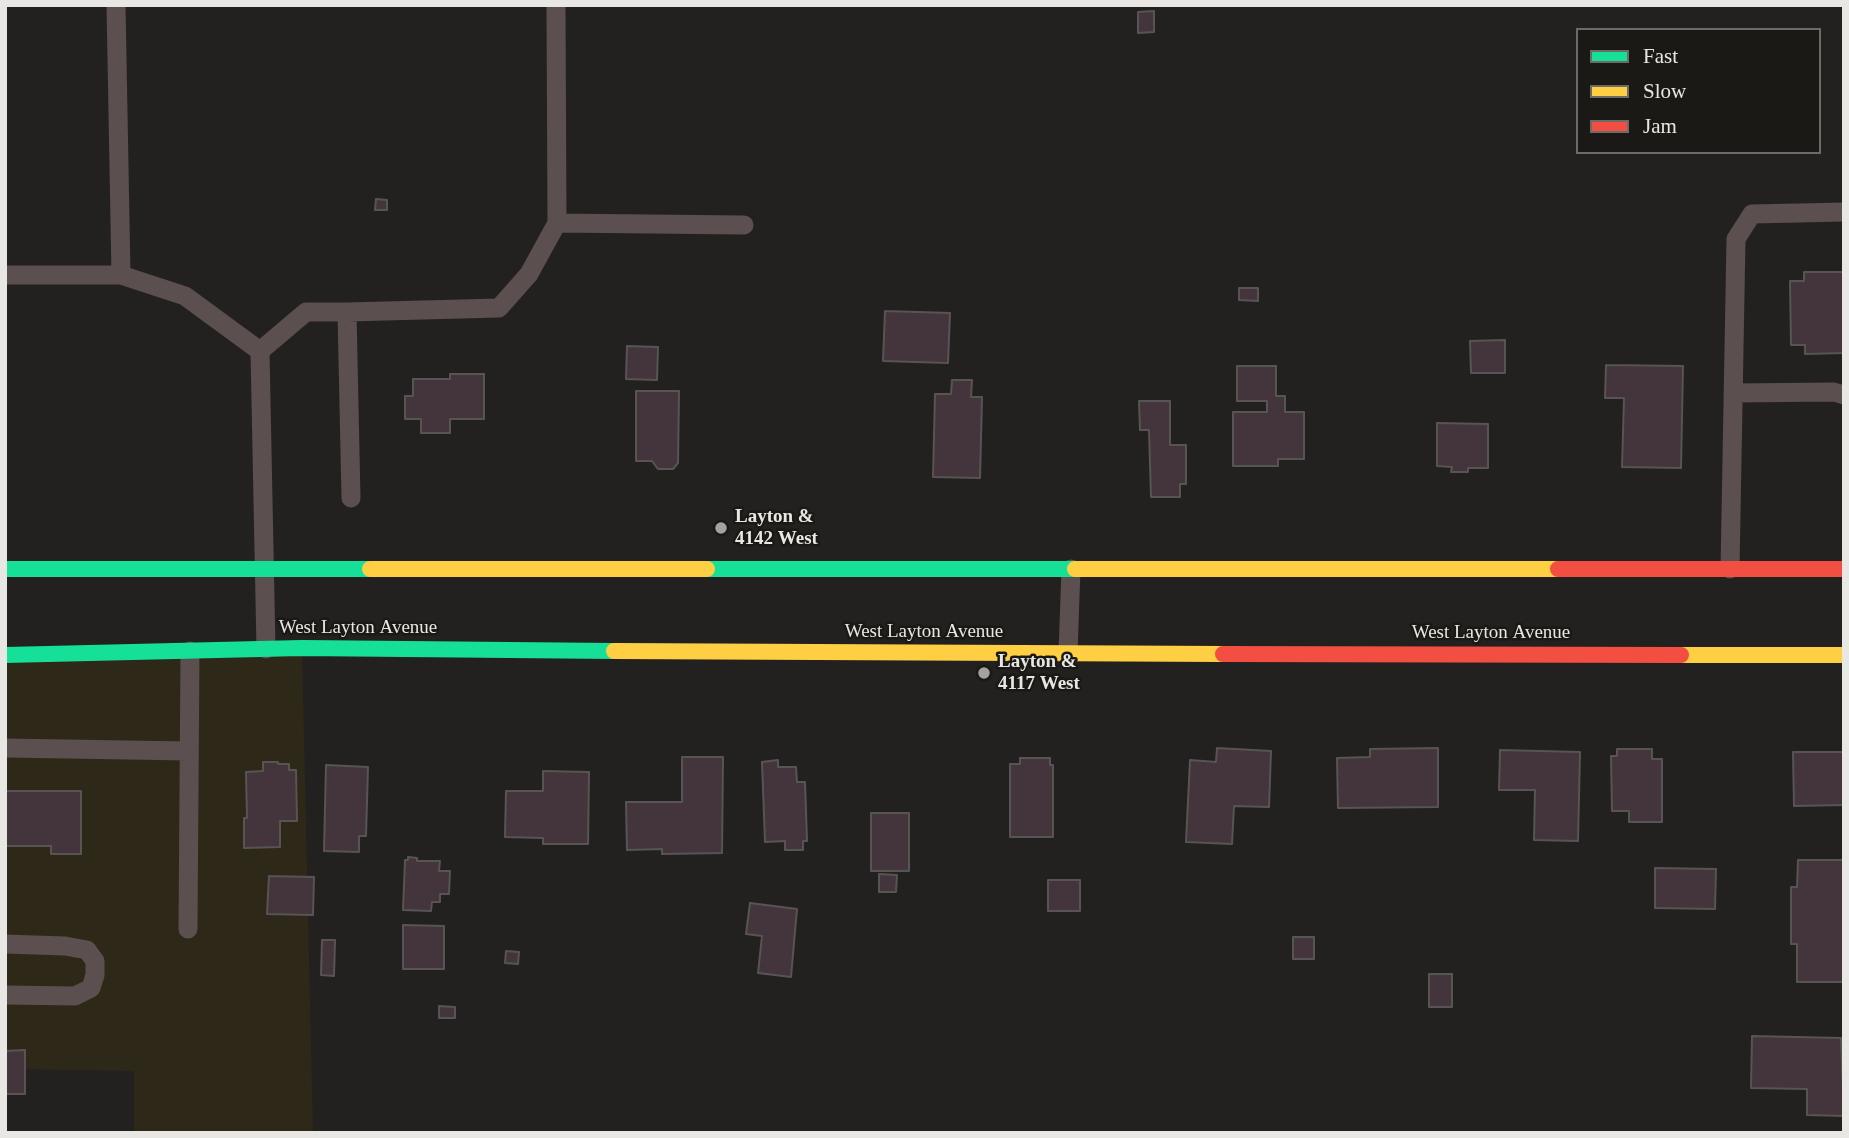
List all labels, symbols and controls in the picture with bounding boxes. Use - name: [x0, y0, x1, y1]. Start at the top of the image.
- legend: [1576, 28, 1821, 154]
- text: Fast: [1643, 44, 1678, 68]
- text: Slow: [1643, 79, 1686, 103]
- text: Jam: [1643, 114, 1677, 138]
- place label: Layton & 4142 West: [735, 506, 818, 550]
- marker: Layton & 4142 West: [713, 520, 729, 536]
- street label: West Layton Avenue: [279, 617, 437, 639]
- street label: West Layton Avenue: [845, 621, 1003, 643]
- street label: West Layton Avenue: [1412, 622, 1570, 644]
- place label: Layton & 4117 West: [998, 651, 1080, 695]
- marker: Layton & 4117 West: [976, 665, 992, 681]

